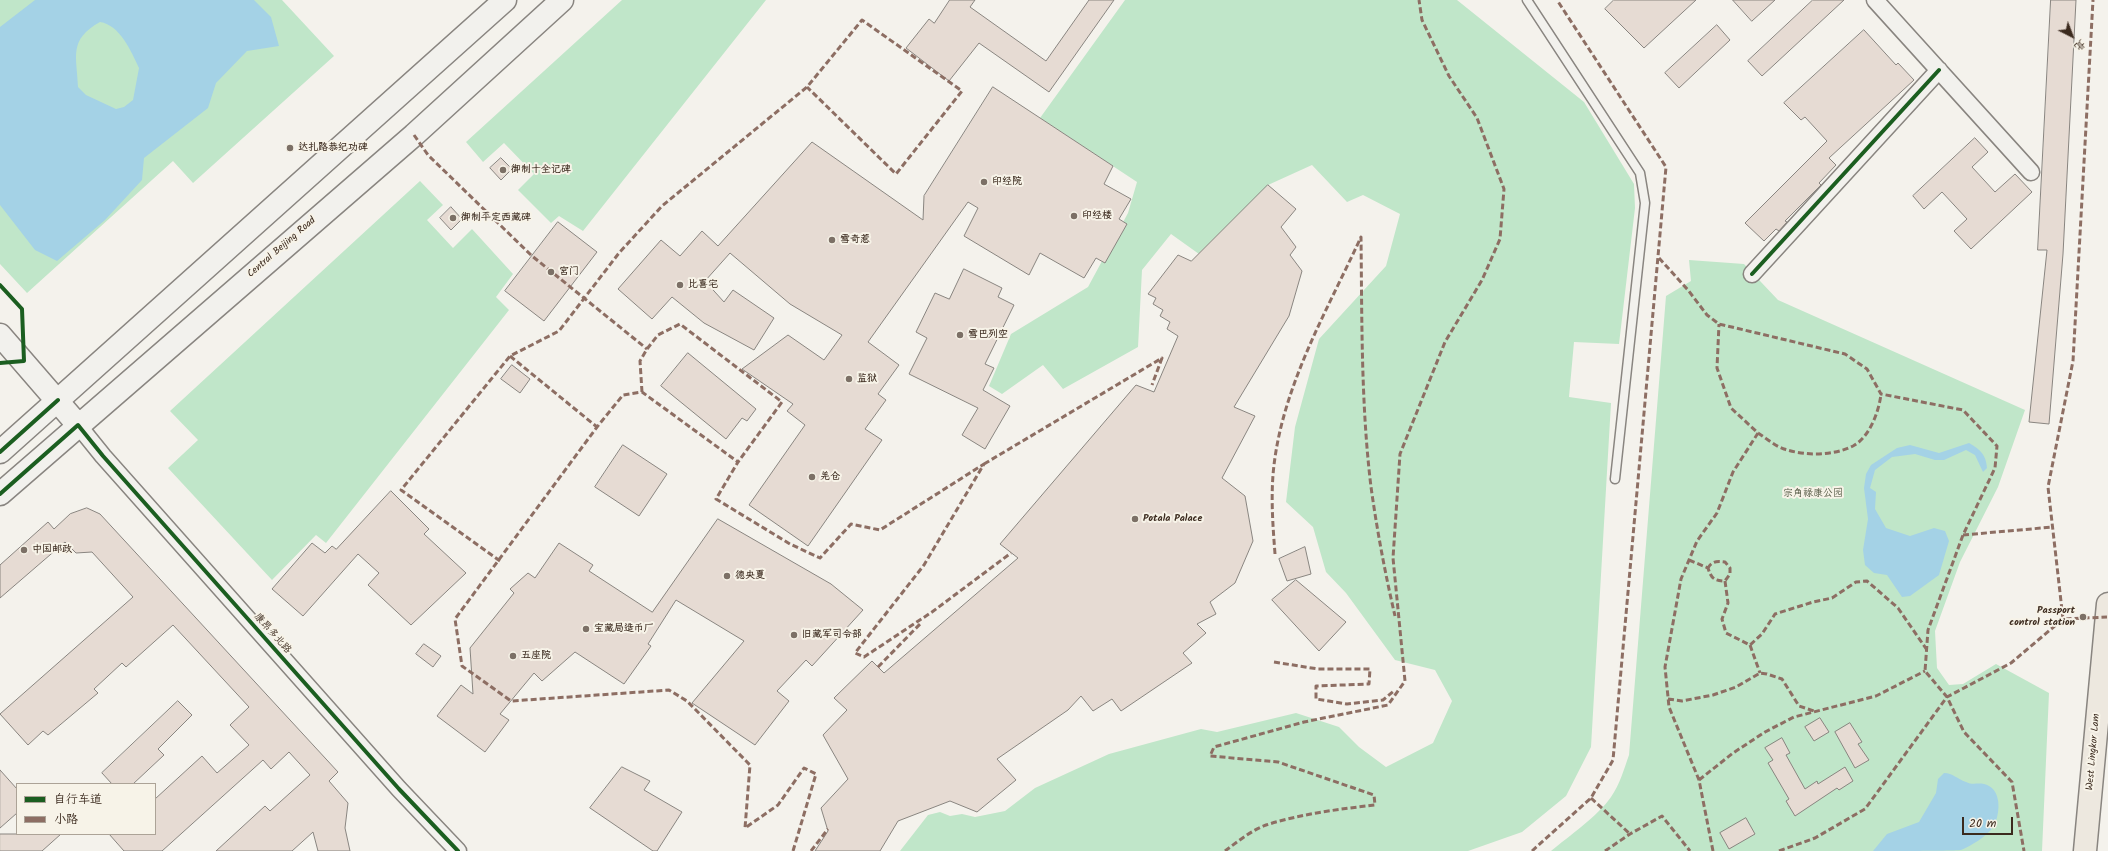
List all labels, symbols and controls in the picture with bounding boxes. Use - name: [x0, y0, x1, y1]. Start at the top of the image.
- north arrow: [2052, 16, 2092, 56]
- text: 北: [2070, 35, 2090, 55]
- place label: 达扎路恭纪功碑: [298, 142, 368, 154]
- marker: 达扎路恭纪功碑: [285, 143, 295, 153]
- place label: 御制十全记碑: [511, 164, 571, 176]
- marker: 御制十全记碑: [498, 165, 508, 175]
- place label: 印经院: [992, 176, 1022, 188]
- marker: 印经院: [979, 177, 989, 187]
- place label: 印经楼: [1082, 210, 1112, 222]
- marker: 印经楼: [1069, 211, 1079, 221]
- place label: 御制平定西藏碑: [461, 212, 531, 224]
- marker: 御制平定西藏碑: [448, 213, 458, 223]
- street label: Central Beijing Road: [245, 215, 319, 281]
- place label: 雪奇惹: [840, 234, 870, 246]
- marker: 雪奇惹: [827, 235, 837, 245]
- place label: 宫门: [559, 266, 579, 278]
- marker: 宫门: [546, 267, 556, 277]
- place label: 比喜宅: [688, 279, 718, 291]
- marker: 比喜宅: [675, 280, 685, 290]
- place label: 雪巴列空: [968, 329, 1008, 341]
- marker: 雪巴列空: [955, 330, 965, 340]
- place label: 监狱: [857, 373, 877, 385]
- marker: 监狱: [844, 374, 854, 384]
- place label: 羌仓: [820, 471, 840, 483]
- marker: 羌仓: [807, 472, 817, 482]
- park label: 宗角禄康公园: [1783, 488, 1843, 500]
- place label: Potala Palace: [1143, 513, 1202, 525]
- marker: Potala Palace: [1130, 514, 1140, 524]
- place label: 中国邮政: [32, 544, 72, 556]
- marker: 中国邮政: [19, 545, 29, 555]
- place label: 德央夏: [735, 570, 765, 582]
- marker: 德央夏: [722, 571, 732, 581]
- place label: Passport control station: [2009, 605, 2075, 628]
- street label: 康昂多北路: [251, 611, 293, 657]
- marker: Passport control station: [2078, 612, 2088, 622]
- place label: 宝藏局造币厂: [594, 623, 654, 635]
- marker: 宝藏局造币厂: [581, 624, 591, 634]
- place label: 旧藏军司令部: [802, 629, 862, 641]
- marker: 旧藏军司令部: [789, 630, 799, 640]
- place label: 五座院: [521, 650, 551, 662]
- marker: 五座院: [508, 651, 518, 661]
- street label: West Lingkor Lam: [2085, 713, 2103, 791]
- legend: [16, 783, 156, 835]
- text: 自行车道: [54, 790, 102, 809]
- scale bar: [1964, 809, 2015, 835]
- text: 小路: [54, 810, 78, 829]
- text: 20 m: [1969, 814, 1996, 833]

